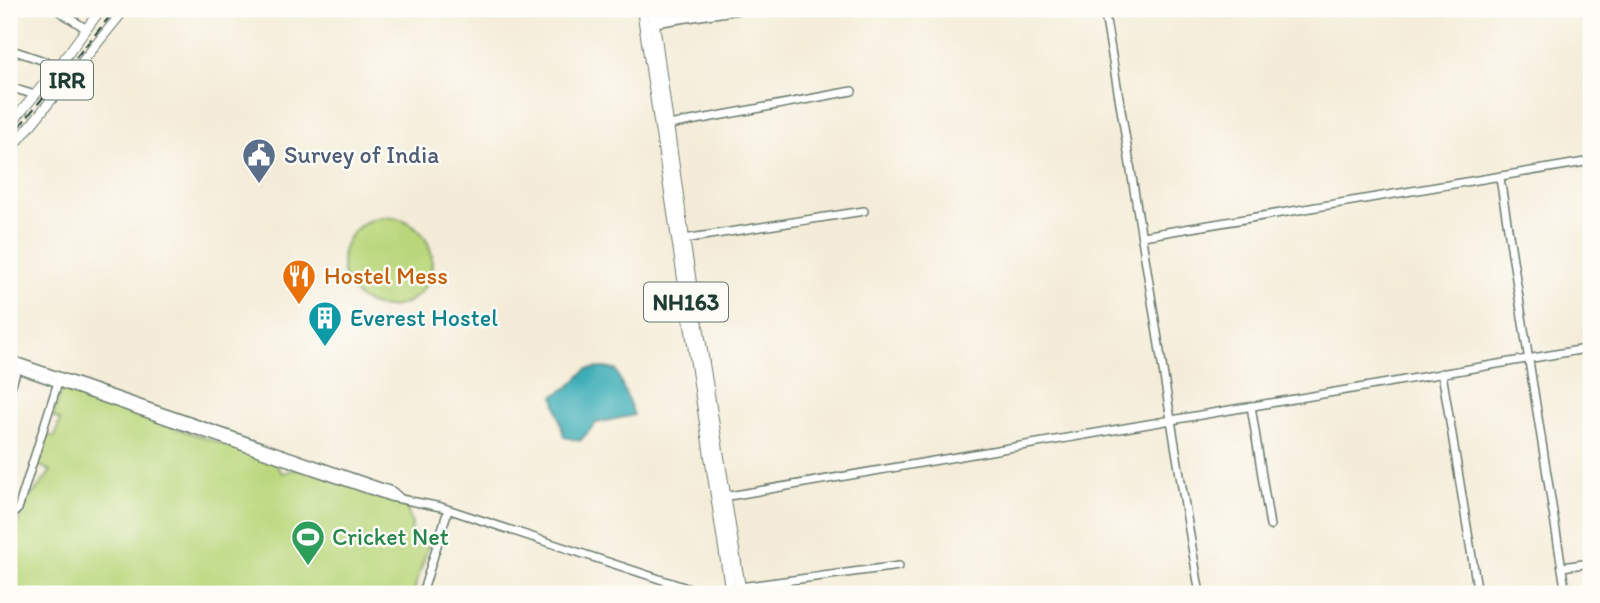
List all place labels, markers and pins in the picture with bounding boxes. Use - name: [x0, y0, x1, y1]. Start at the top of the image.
- public building icon: Survey of India: [240, 136, 278, 185]
- place label: Survey of India: [284, 140, 439, 169]
- restaurant icon: Hostel Mess: [280, 257, 318, 306]
- place label: Hostel Mess: [324, 261, 448, 290]
- building icon: Everest Hostel: [306, 299, 344, 348]
- place label: Everest Hostel: [350, 303, 498, 332]
- sports icon: Cricket Net: [289, 518, 327, 567]
- place label: Cricket Net: [332, 522, 449, 551]

